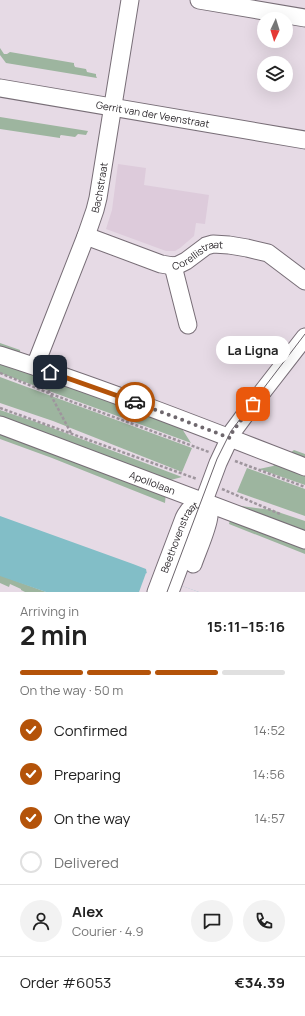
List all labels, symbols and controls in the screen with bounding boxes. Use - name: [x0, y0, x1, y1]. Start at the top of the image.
- north arrow: [257, 12, 293, 48]
- map controls: [257, 12, 293, 92]
- button: layers: [257, 56, 293, 92]
- street label: Gerrit van der Veenstraat: [95, 97, 211, 131]
- street label: Bachstraat: [88, 161, 111, 214]
- street label: Corellistraat: [171, 237, 224, 273]
- callout: La Ligna: [216, 336, 290, 364]
- text: La Ligna: [227, 341, 279, 359]
- pin: [33, 355, 67, 389]
- icon: home: [39, 361, 61, 383]
- courier: [115, 382, 155, 422]
- pin: [236, 387, 270, 421]
- icon: car: [124, 391, 146, 413]
- icon: bag: [242, 393, 264, 415]
- street label: Apollolaan: [127, 467, 178, 498]
- street label: Beethovenstraat: [157, 498, 201, 575]
- text: Arriving in: [20, 602, 79, 620]
- text: 15:11–15:16: [207, 616, 285, 637]
- text: 2 min: [20, 617, 88, 653]
- text: On the way · 50 m: [20, 681, 123, 699]
- icon: check: [20, 719, 42, 741]
- text: Confirmed: [54, 720, 127, 741]
- text: 14:52: [254, 721, 285, 739]
- icon: check: [20, 763, 42, 785]
- text: Preparing: [54, 764, 121, 785]
- text: 14:56: [253, 765, 285, 783]
- icon: check: [20, 807, 42, 829]
- text: On the way: [54, 808, 130, 829]
- text: 14:57: [254, 809, 285, 827]
- text: Delivered: [54, 852, 119, 873]
- button: person: [20, 900, 62, 942]
- button: chat: [191, 900, 233, 942]
- button: phone: [243, 900, 285, 942]
- text: Alex: [72, 901, 103, 922]
- text: Courier · 4.9: [72, 922, 144, 940]
- text: Order #6053: [20, 972, 111, 993]
- text: €34.39: [235, 972, 285, 993]

